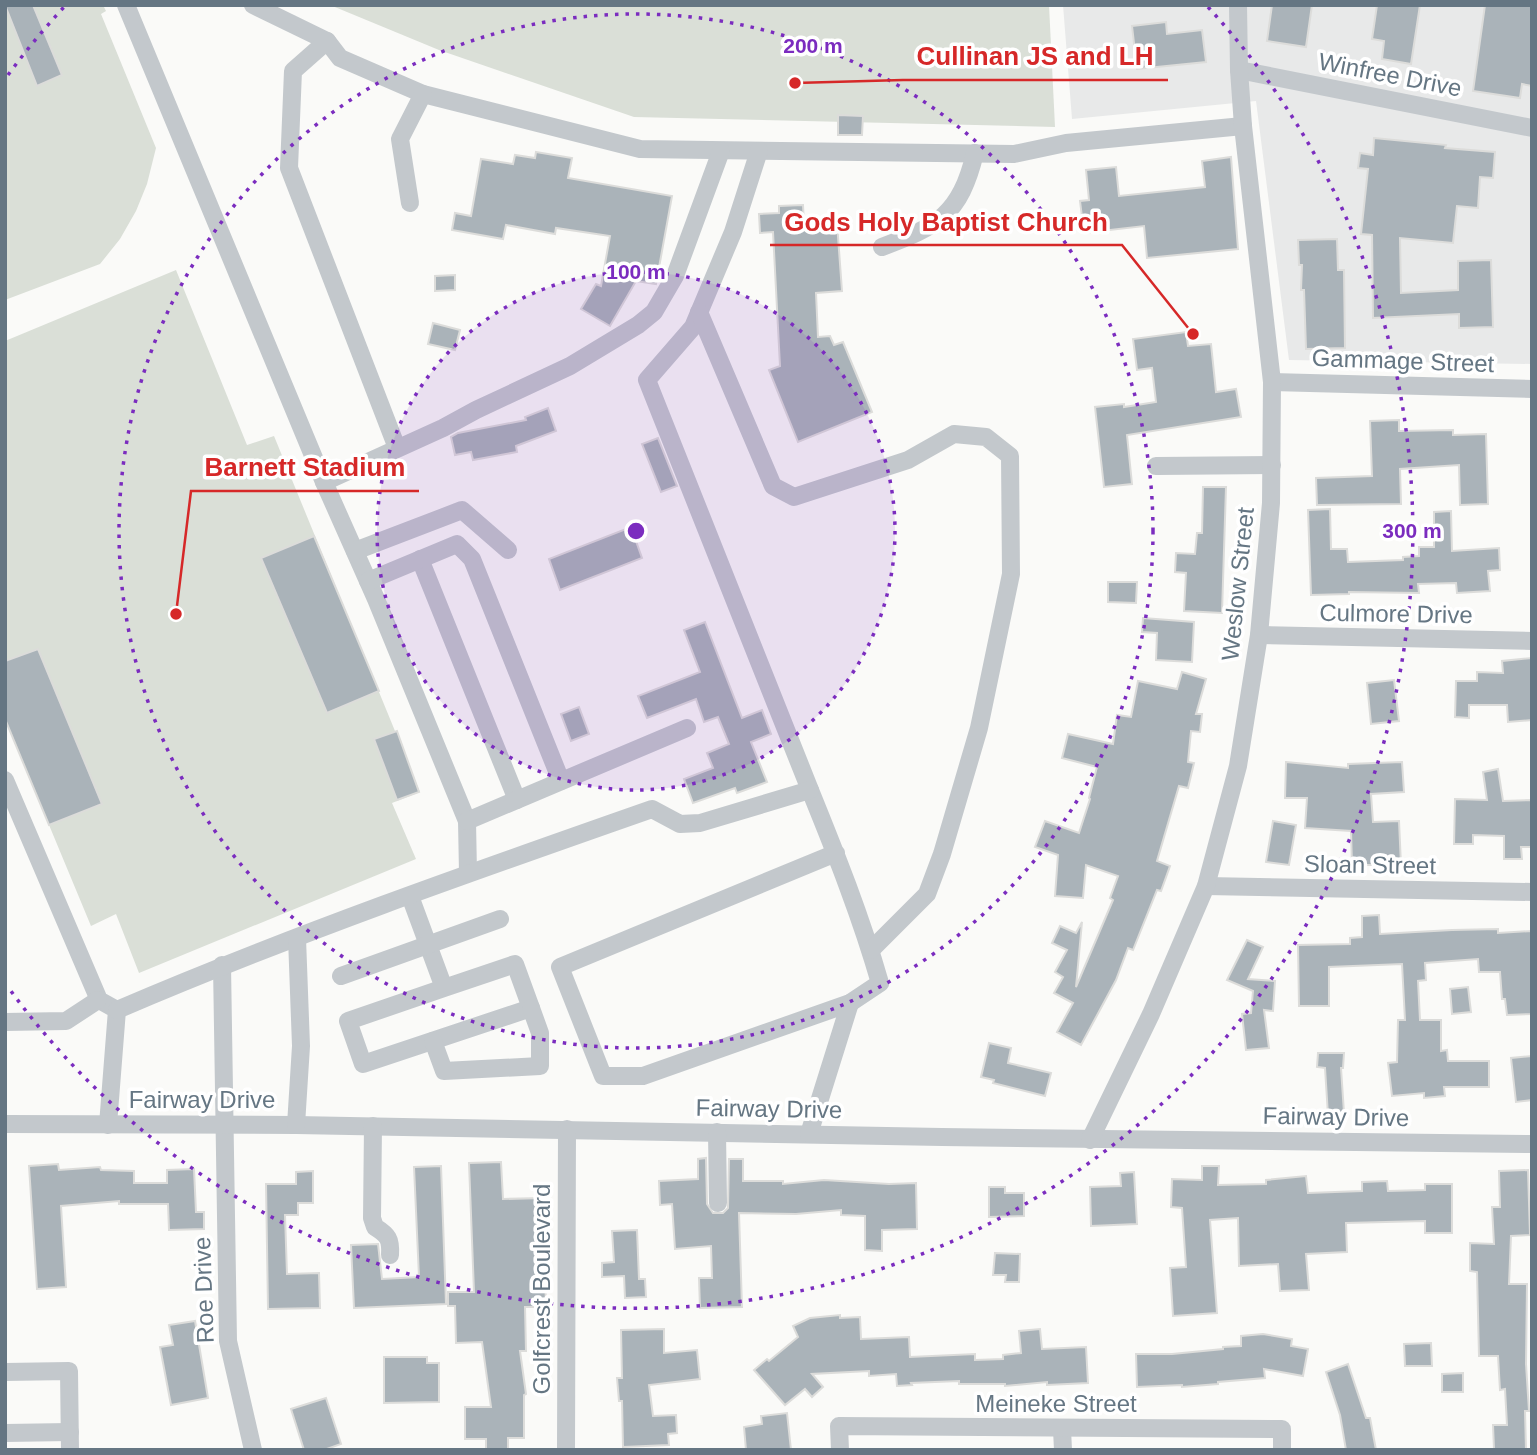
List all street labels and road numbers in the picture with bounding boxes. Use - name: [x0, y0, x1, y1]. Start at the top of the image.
- street label: Winfree Drive: [1316, 47, 1464, 102]
- street label: Gammage Street: [1311, 344, 1495, 377]
- street label: Weslow Street: [1216, 505, 1259, 662]
- street label: Culmore Drive: [1319, 599, 1473, 628]
- street label: Sloan Street: [1304, 850, 1437, 879]
- street label: Fairway Drive: [129, 1086, 275, 1113]
- street label: Fairway Drive: [695, 1094, 843, 1123]
- street label: Fairway Drive: [1262, 1102, 1410, 1131]
- street label: Golfcrest Boulevard: [528, 1184, 555, 1394]
- street label: Roe Drive: [188, 1236, 219, 1344]
- street label: Meineke Street: [975, 1390, 1137, 1417]

